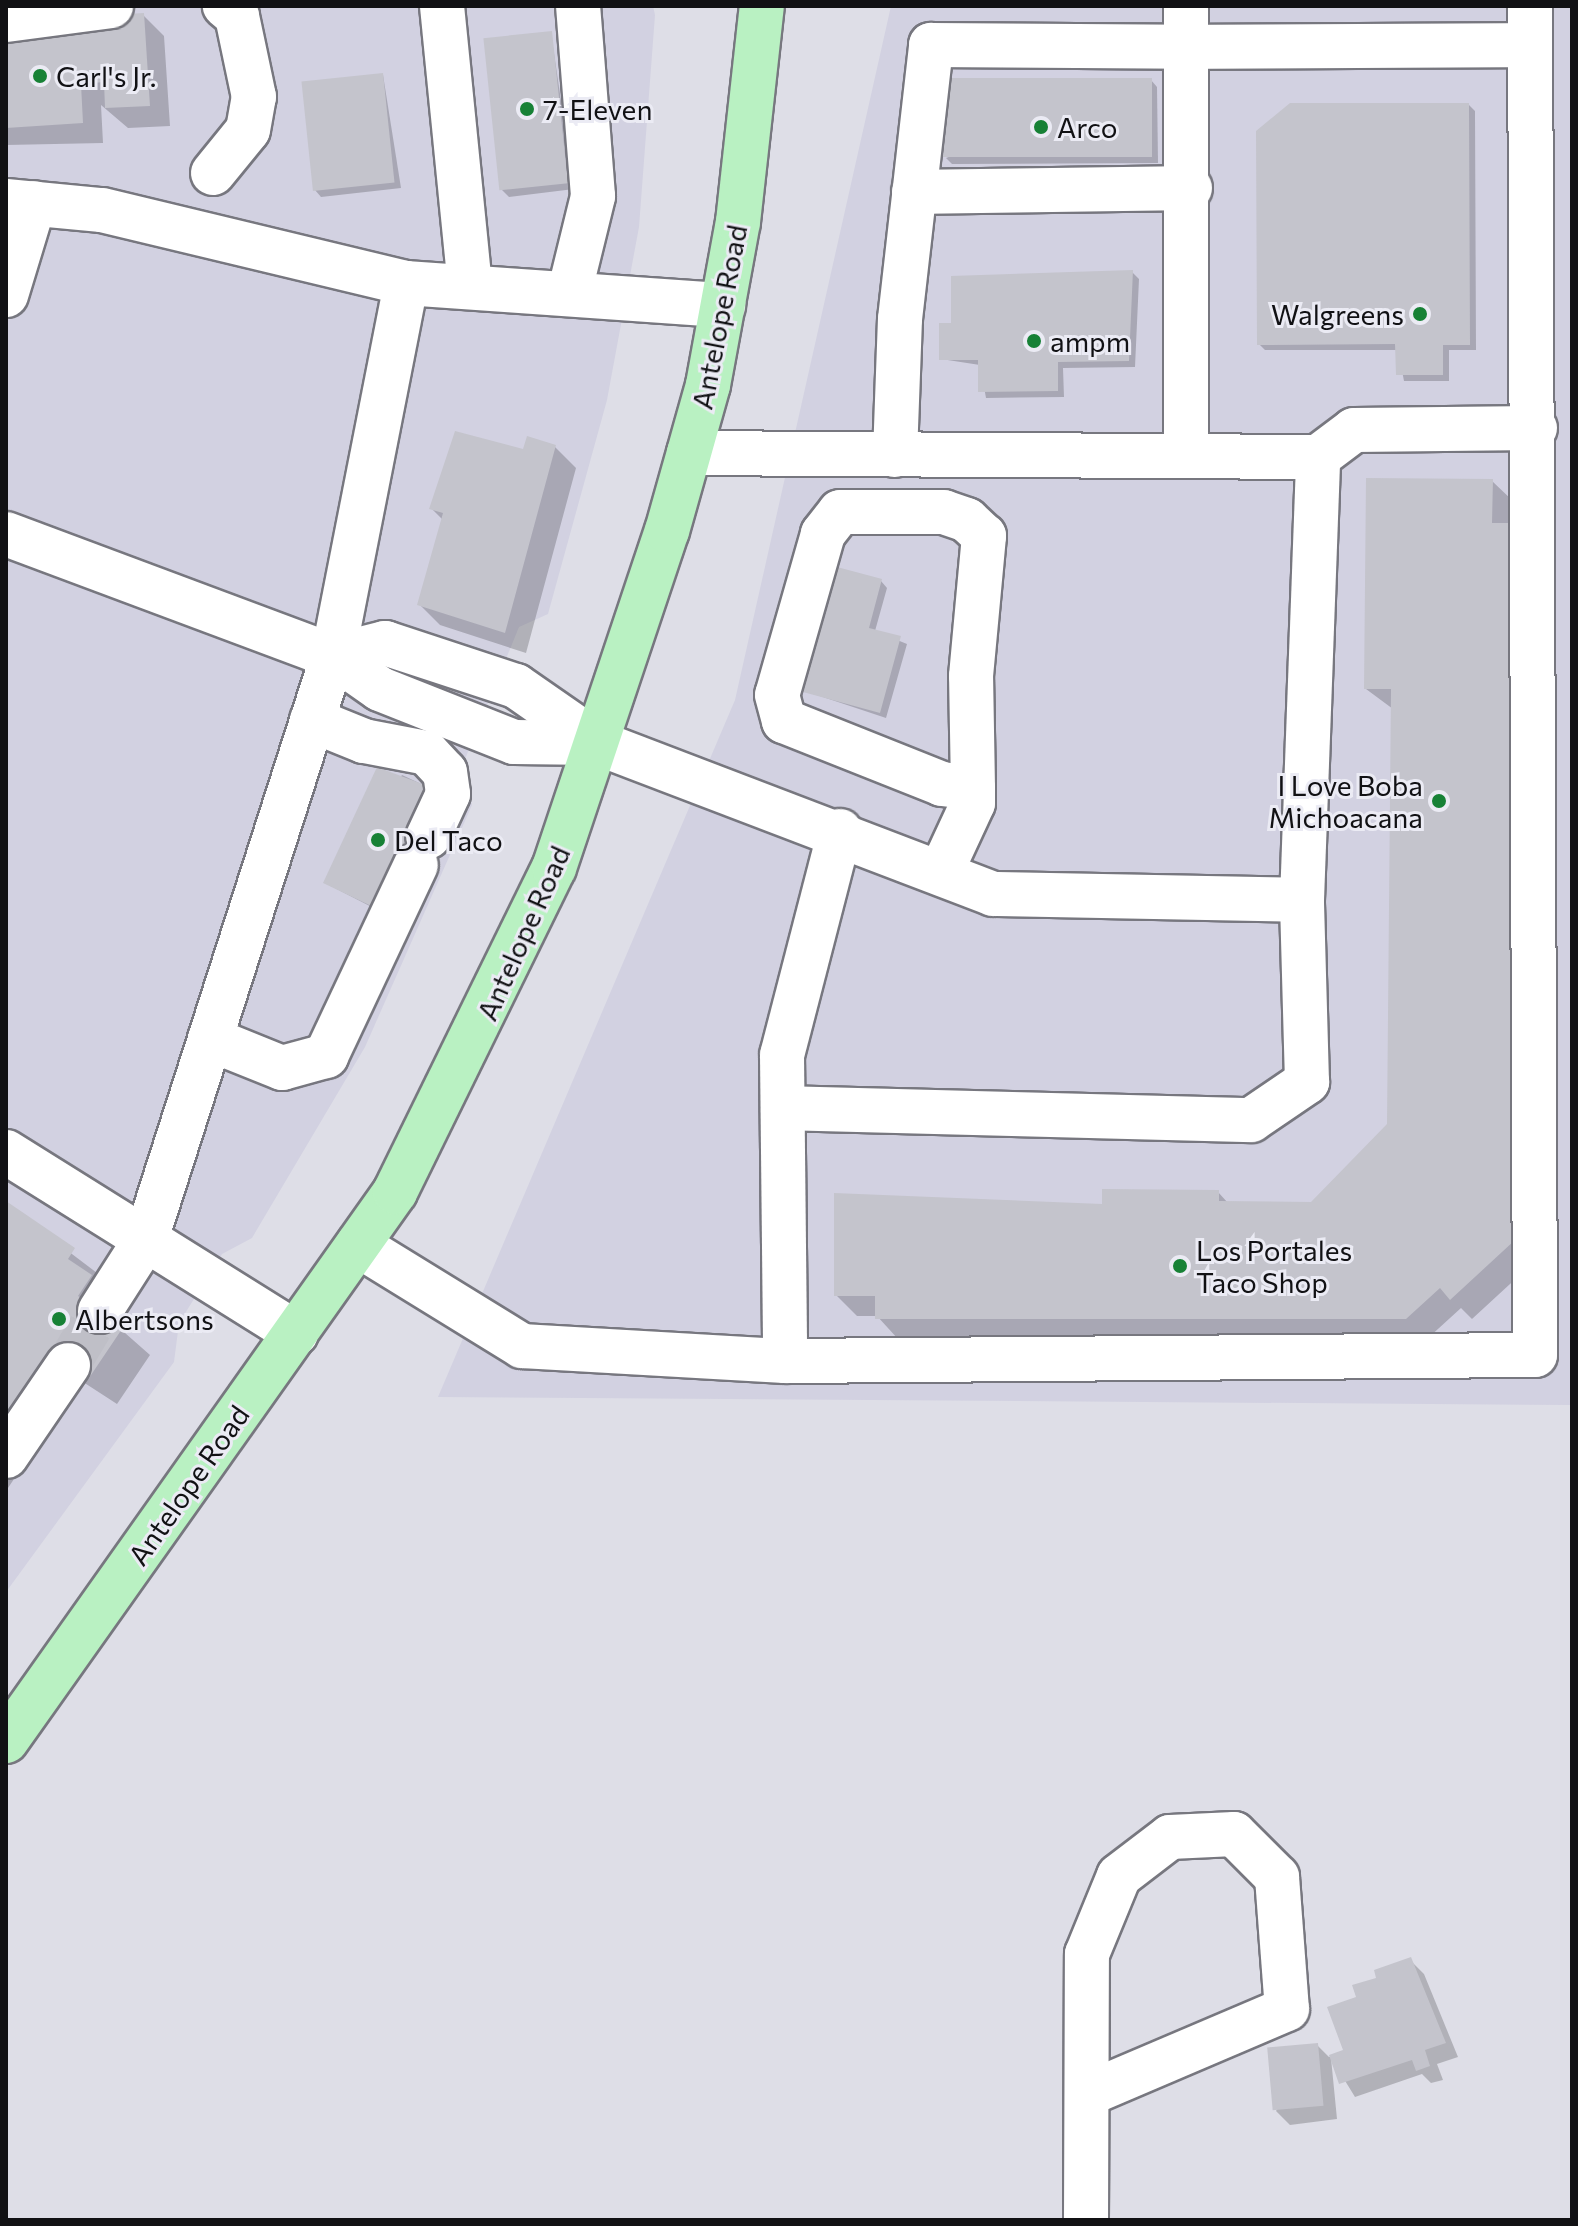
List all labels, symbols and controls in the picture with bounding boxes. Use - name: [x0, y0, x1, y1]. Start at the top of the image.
- place label: Carl's Jr.: [56, 59, 156, 93]
- marker: Carl's Jr.: [31, 67, 49, 85]
- place label: 7-Eleven: [543, 92, 652, 126]
- marker: 7-Eleven: [518, 100, 536, 118]
- place label: Arco: [1057, 110, 1118, 144]
- marker: Arco: [1032, 118, 1050, 136]
- street label: Antelope Road: [685, 222, 753, 412]
- place label: Walgreens: [1271, 297, 1404, 331]
- marker: Walgreens: [1411, 305, 1429, 323]
- place label: ampm: [1050, 324, 1130, 358]
- marker: ampm: [1025, 332, 1043, 350]
- place label: I Love Boba Michoacana: [1269, 768, 1423, 834]
- marker: I Love Boba Michoacana: [1430, 792, 1448, 810]
- place label: Del Taco: [394, 823, 503, 857]
- marker: Del Taco: [369, 831, 387, 849]
- street label: Antelope Road: [470, 841, 576, 1025]
- place label: Los Portales Taco Shop: [1196, 1233, 1352, 1299]
- marker: Los Portales Taco Shop: [1171, 1257, 1189, 1275]
- place label: Albertsons: [75, 1302, 214, 1336]
- marker: Albertsons: [50, 1310, 68, 1328]
- street label: Antelope Road: [121, 1399, 255, 1571]

